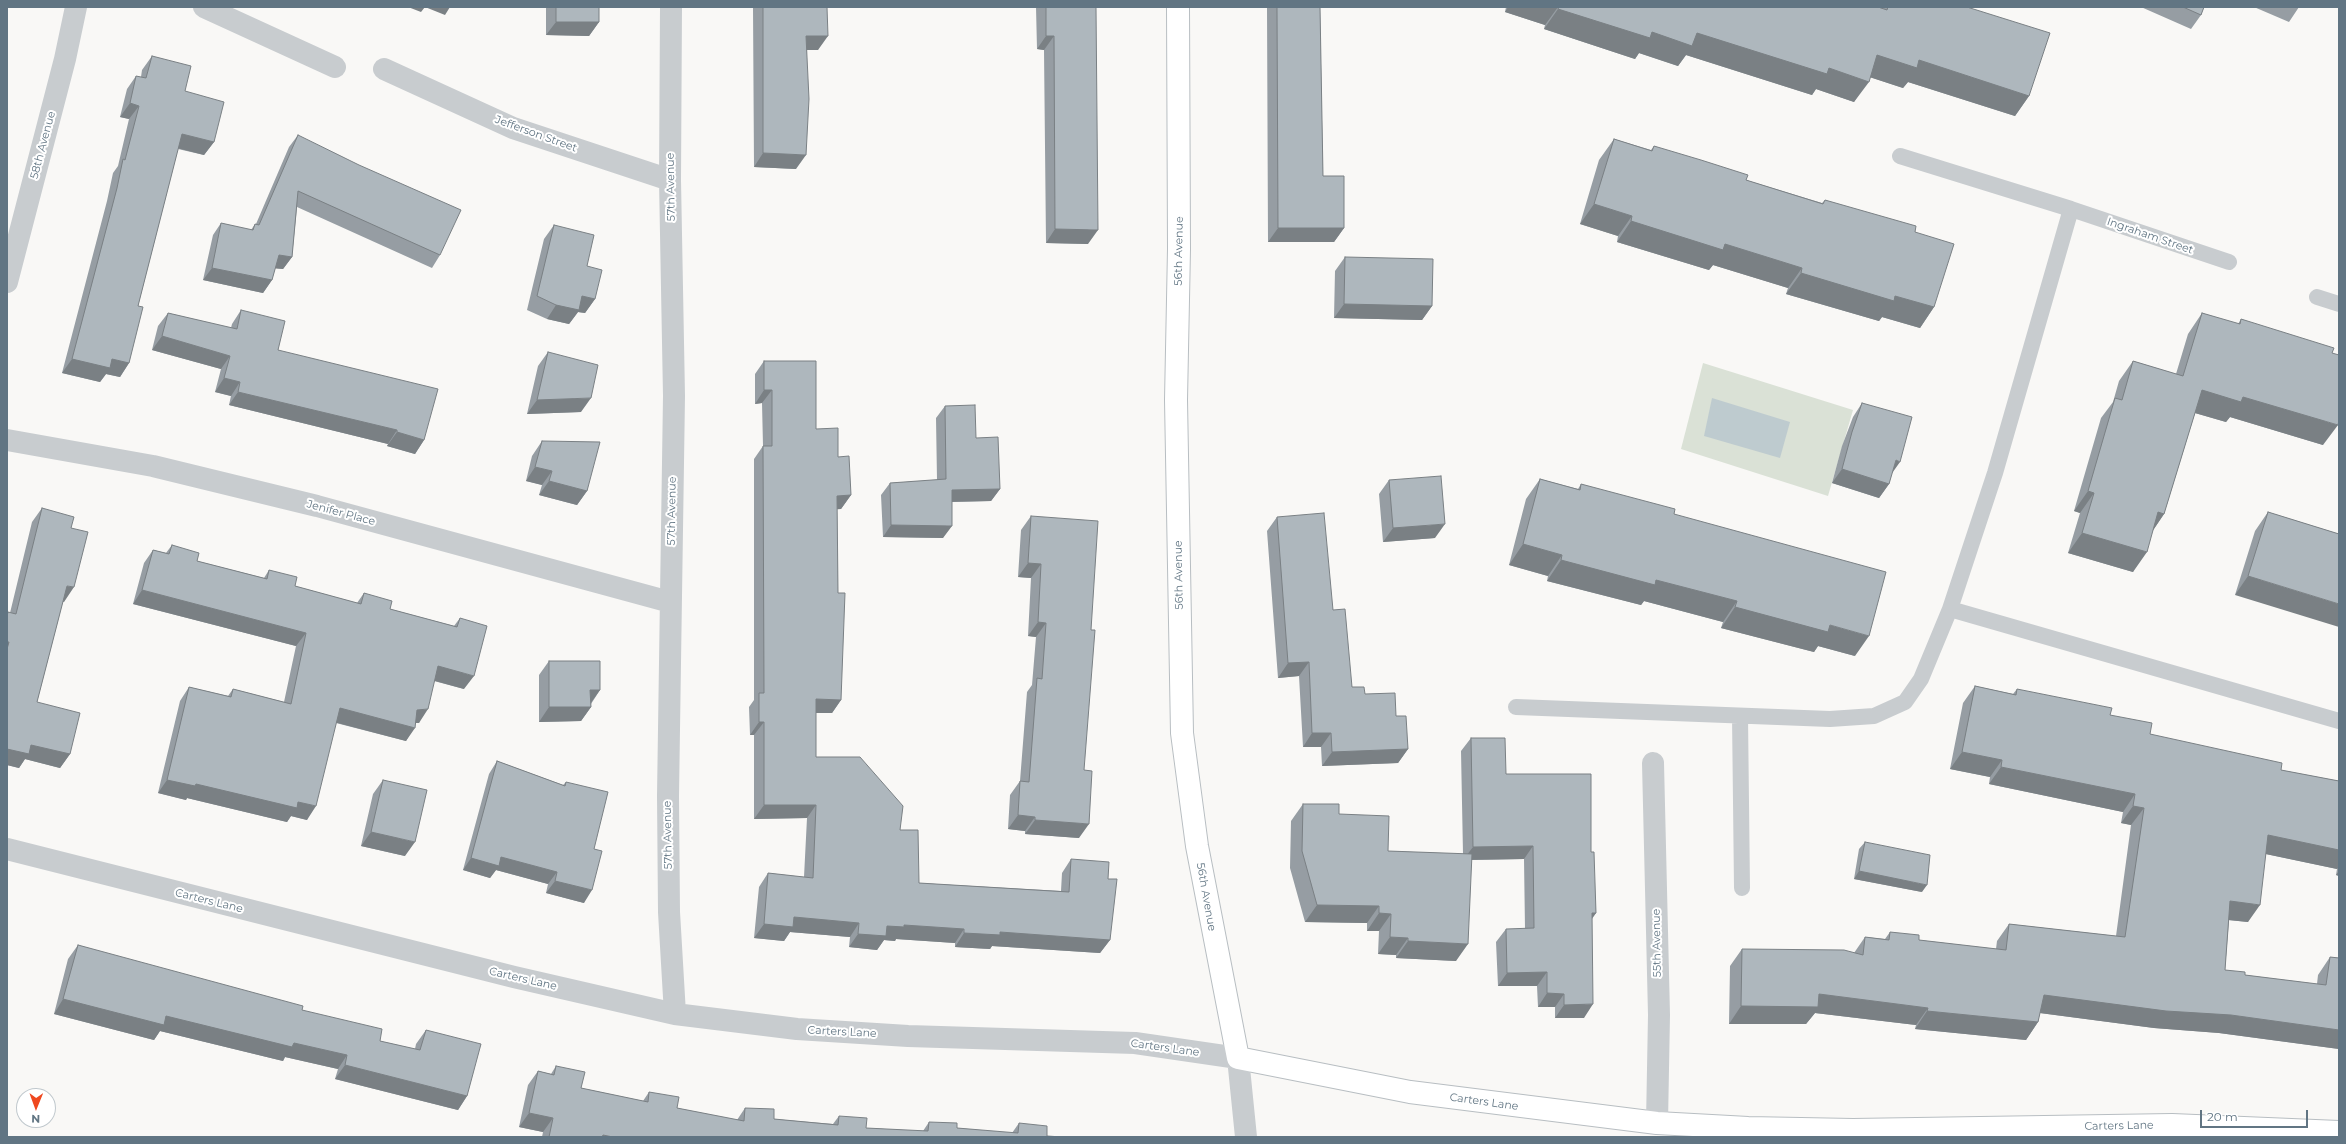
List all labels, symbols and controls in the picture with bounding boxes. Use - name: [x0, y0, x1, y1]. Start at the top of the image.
- street label: 58th Avenue: [28, 110, 58, 180]
- street label: Jefferson Street: [493, 113, 579, 155]
- street label: 57th Avenue: [664, 153, 678, 221]
- street label: Ingraham Street: [2105, 215, 2195, 257]
- street label: 56th Avenue: [1172, 216, 1186, 286]
- street label: 57th Avenue: [665, 477, 679, 545]
- street label: Jenifer Place: [305, 498, 377, 528]
- street label: 56th Avenue: [1172, 540, 1186, 610]
- street label: 57th Avenue: [661, 801, 675, 869]
- street label: 56th Avenue: [1193, 862, 1219, 932]
- street label: Carters Lane: [174, 886, 244, 916]
- street label: 55th Avenue: [1650, 909, 1664, 977]
- street label: Carters Lane: [488, 965, 558, 993]
- street label: Carters Lane: [807, 1024, 877, 1040]
- street label: Carters Lane: [1130, 1037, 1200, 1059]
- north arrow: [16, 1088, 56, 1128]
- street label: Carters Lane: [1449, 1091, 1519, 1113]
- scale bar: [2202, 1102, 2310, 1128]
- text: 20 m: [2207, 1109, 2238, 1124]
- text: N: [31, 1112, 40, 1126]
- street label: Carters Lane: [2084, 1119, 2154, 1133]

